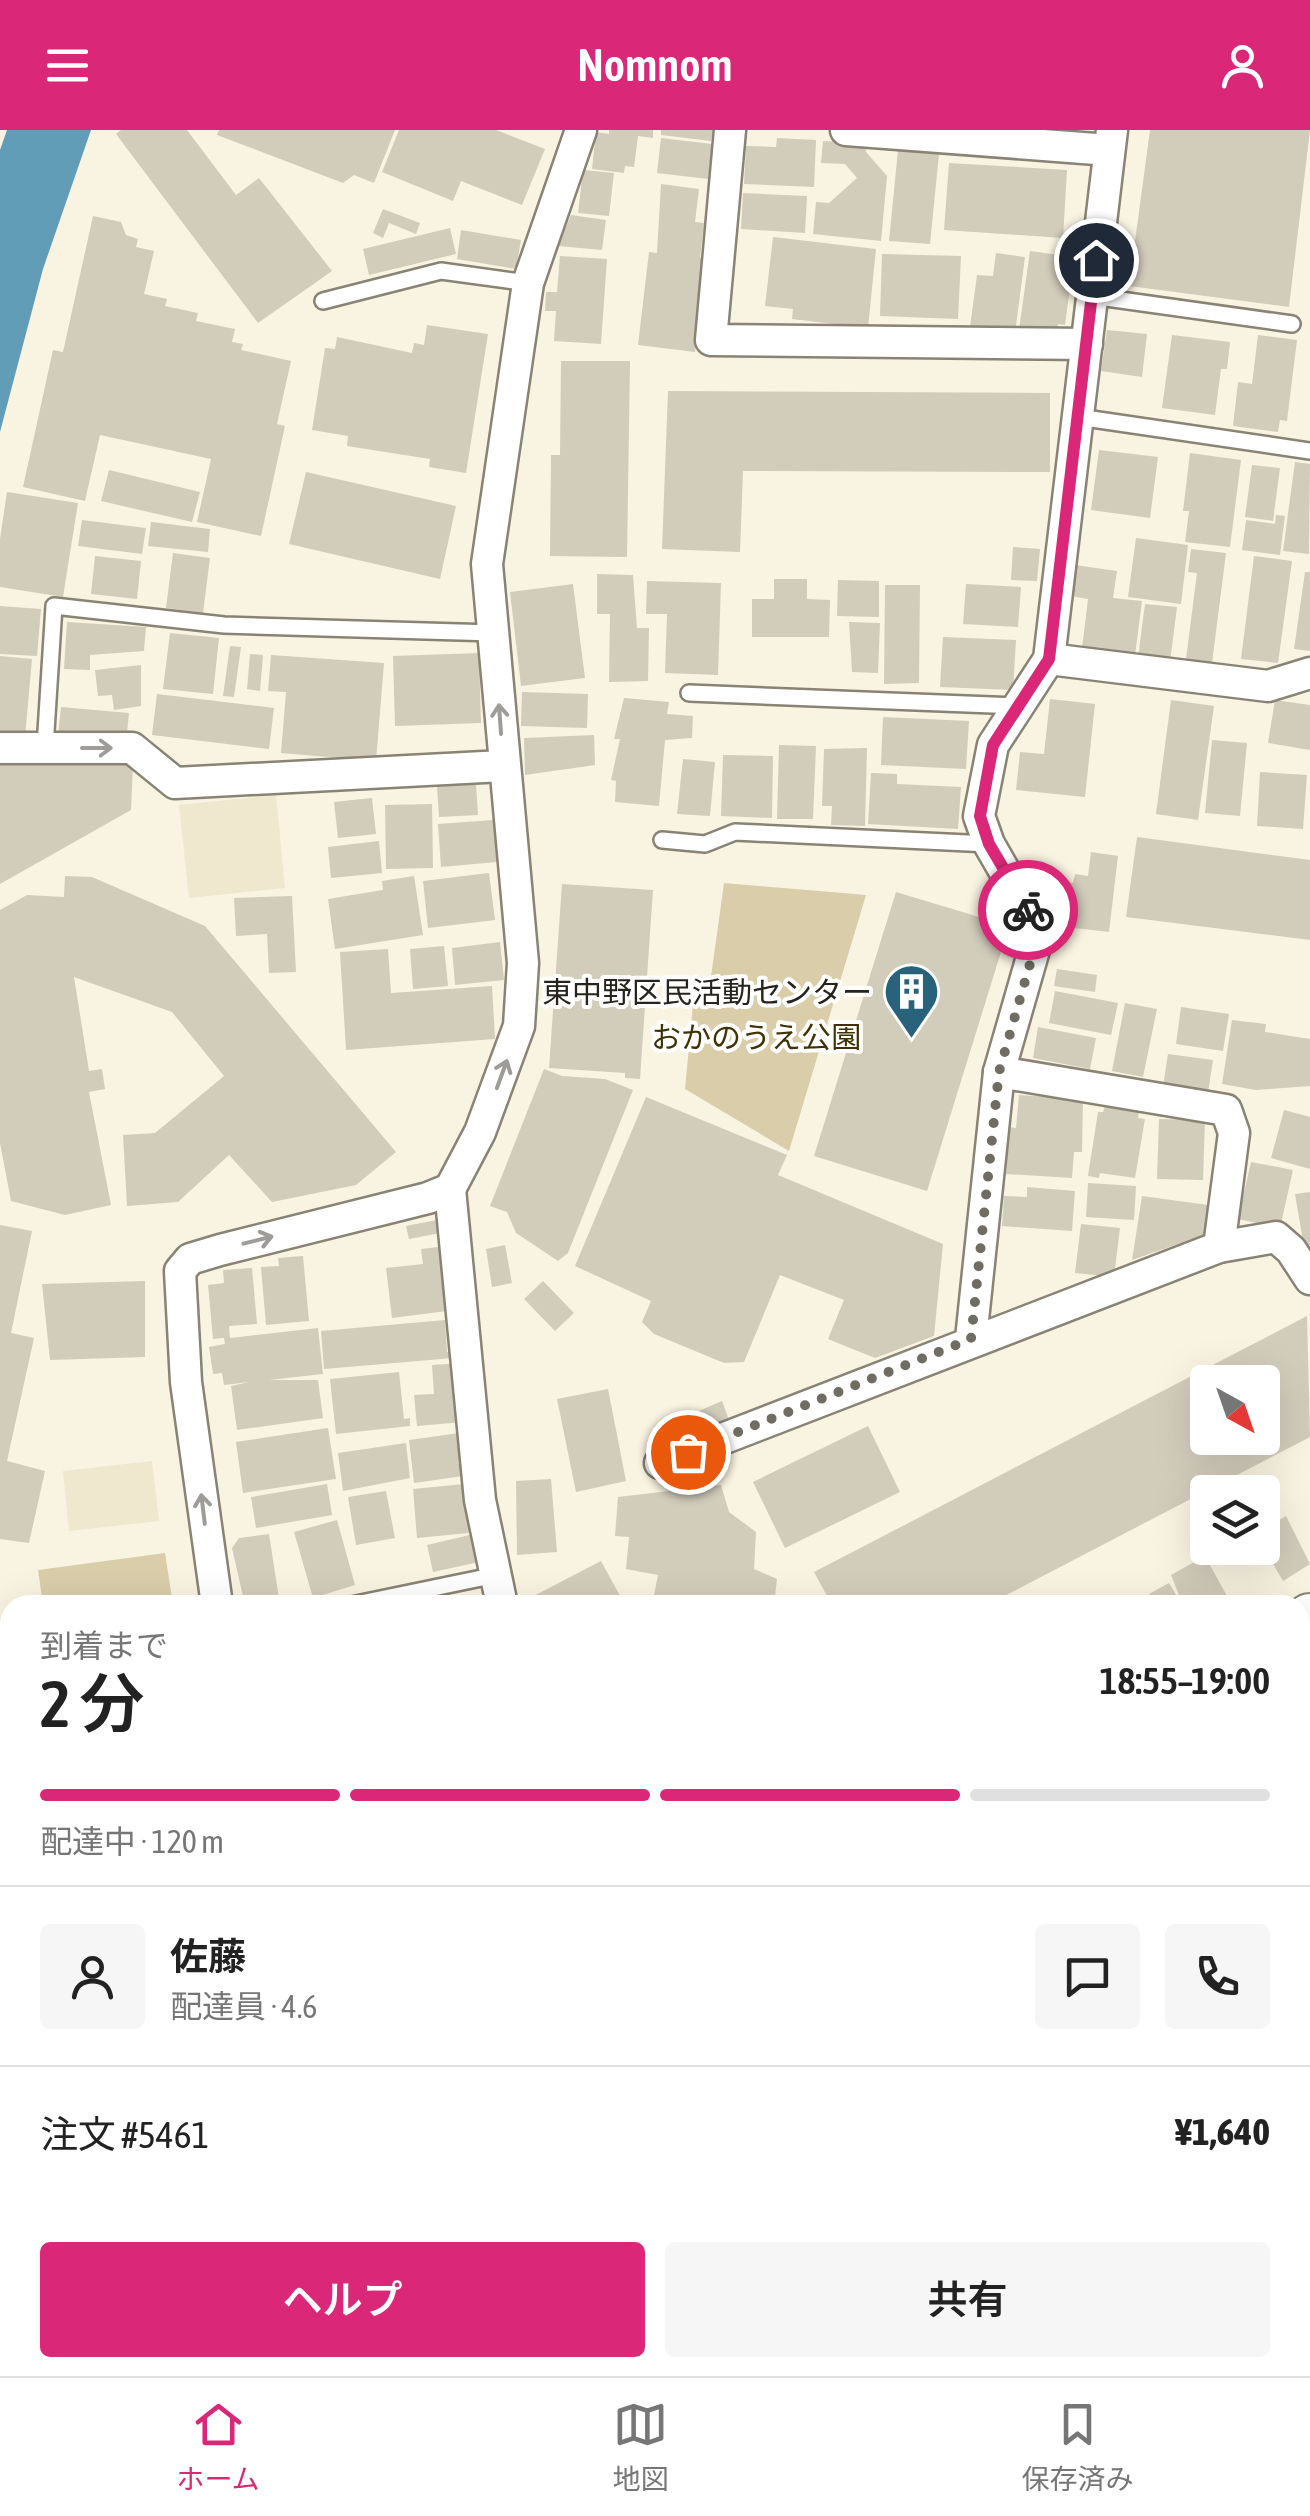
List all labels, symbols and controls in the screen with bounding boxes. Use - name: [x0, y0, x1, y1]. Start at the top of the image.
- icon: menu: [40, 38, 95, 93]
- icon: person: [1215, 38, 1270, 93]
- text: Nomnom: [577, 39, 733, 91]
- pin: [1054, 218, 1139, 303]
- icon: home: [1069, 233, 1124, 288]
- one-way arrow: [490, 703, 509, 735]
- one-way arrow: [80, 738, 113, 758]
- courier: [978, 860, 1078, 960]
- icon: bike: [1001, 883, 1056, 938]
- building icon: 東中野区民活動センター: [881, 962, 941, 1041]
- place label: 東中野区民活動センター: [542, 975, 872, 1009]
- park label: おかのうえ公園: [651, 1020, 861, 1054]
- one-way arrow: [494, 1060, 512, 1091]
- one-way arrow: [242, 1230, 273, 1249]
- north arrow: [1190, 1365, 1280, 1455]
- map controls: [1190, 1365, 1280, 1565]
- pin: [646, 1410, 731, 1495]
- icon: bag: [661, 1425, 716, 1480]
- button: layers: [1190, 1475, 1280, 1565]
- one-way arrow: [193, 1493, 211, 1525]
- text: 到着まで: [40, 1627, 168, 1664]
- text: 18:55–19:00: [1100, 1659, 1270, 1702]
- text: 2 分: [40, 1666, 144, 1741]
- text: 配達中 · 120 m: [40, 1823, 224, 1860]
- button: person: [40, 1924, 145, 2029]
- button: chat: [1035, 1924, 1140, 2029]
- button: phone: [1165, 1924, 1270, 2029]
- text: 佐藤: [170, 1935, 246, 1978]
- text: 配達員 · 4.6: [170, 1988, 317, 2025]
- text: ¥1,640: [1175, 2110, 1270, 2153]
- text: 注文 #5461: [40, 2113, 209, 2156]
- button: ヘルプ: [40, 2242, 645, 2357]
- button: 共有: [665, 2242, 1270, 2357]
- tab: ホーム: [176, 2397, 260, 2497]
- tab: 地図: [613, 2397, 669, 2497]
- tab: 保存済み: [1021, 2397, 1134, 2497]

